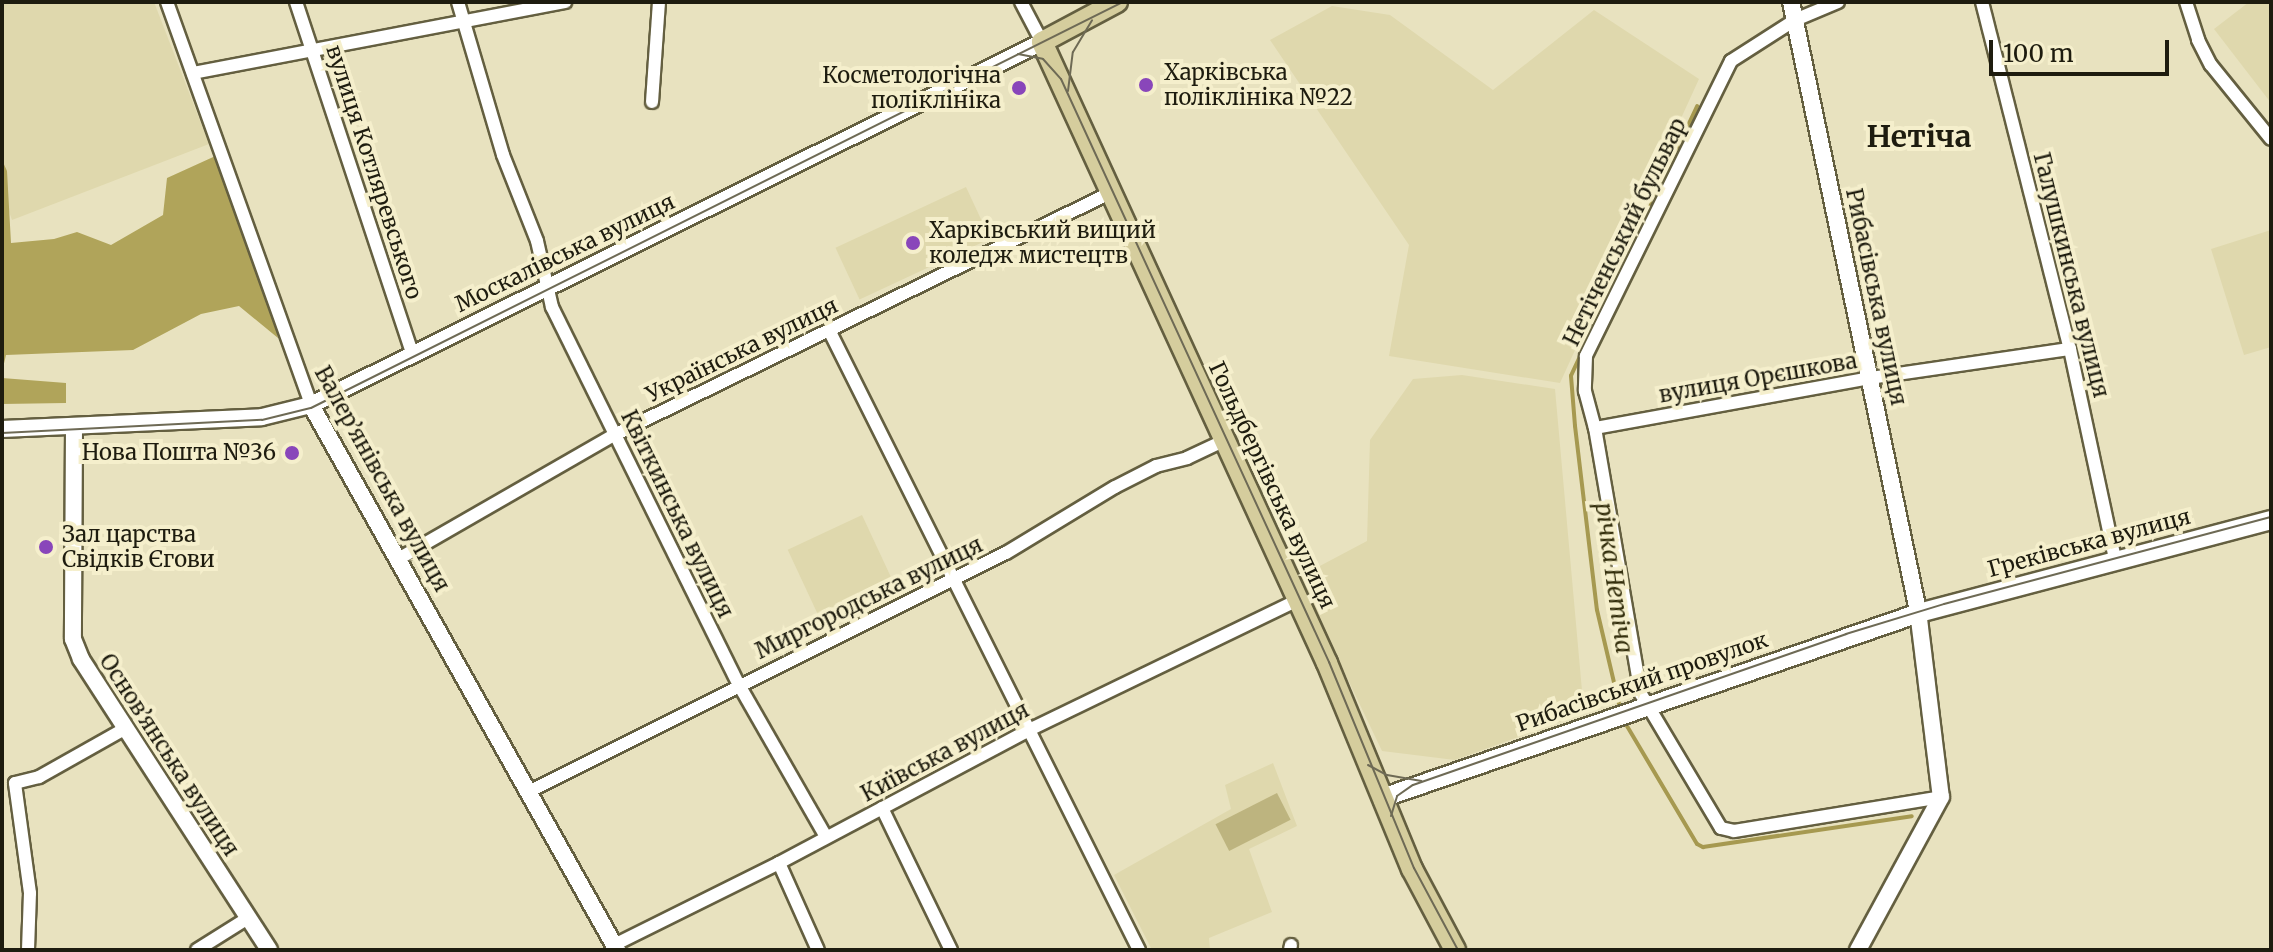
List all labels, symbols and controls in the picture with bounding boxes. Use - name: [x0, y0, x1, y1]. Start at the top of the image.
- scale bar: [1993, 24, 2173, 74]
- text: 100 m: [2003, 38, 2073, 69]
- street label: вулиця Котляревського: [320, 42, 428, 302]
- place label: Харківська поліклініка №22: [1164, 59, 1353, 110]
- place label: Косметологічна поліклініка: [822, 62, 1001, 114]
- marker: Харківська поліклініка №22: [1135, 74, 1157, 96]
- marker: Косметологічна поліклініка: [1008, 77, 1030, 99]
- street label: Нетіченський бульвар: [1558, 114, 1692, 350]
- district label: Нетіча: [1867, 118, 1971, 154]
- street label: Галушкинська вулиця: [2028, 150, 2114, 400]
- street label: Рибасівська вулиця: [1840, 186, 1912, 408]
- street label: Москалівська вулиця: [451, 188, 679, 318]
- place label: Харківський вищий коледж мистецтв: [929, 217, 1156, 268]
- marker: Харківський вищий коледж мистецтв: [904, 234, 922, 252]
- street label: Українська вулиця: [642, 292, 842, 408]
- street label: вулиця Орєшкова: [1657, 348, 1859, 408]
- street label: Гольдбергівська вулиця: [1203, 357, 1341, 613]
- street label: Валер’янівська вулиця: [309, 362, 455, 596]
- street label: Квіткинська вулиця: [615, 406, 739, 622]
- place label: Нова Пошта №36: [82, 440, 276, 466]
- marker: Нова Пошта №36: [283, 444, 301, 462]
- water label: річка Нетіча: [1589, 501, 1639, 655]
- street label: Греківська вулиця: [1985, 503, 2193, 583]
- place label: Зал царства Свідків Єгови: [62, 521, 215, 572]
- street label: Миргородська вулиця: [751, 531, 987, 665]
- marker: Зал царства Свідків Єгови: [37, 538, 55, 556]
- street label: Рибасівський провулок: [1513, 626, 1771, 738]
- street label: Основ’янська вулиця: [94, 649, 244, 861]
- street label: Київська вулиця: [857, 697, 1033, 807]

